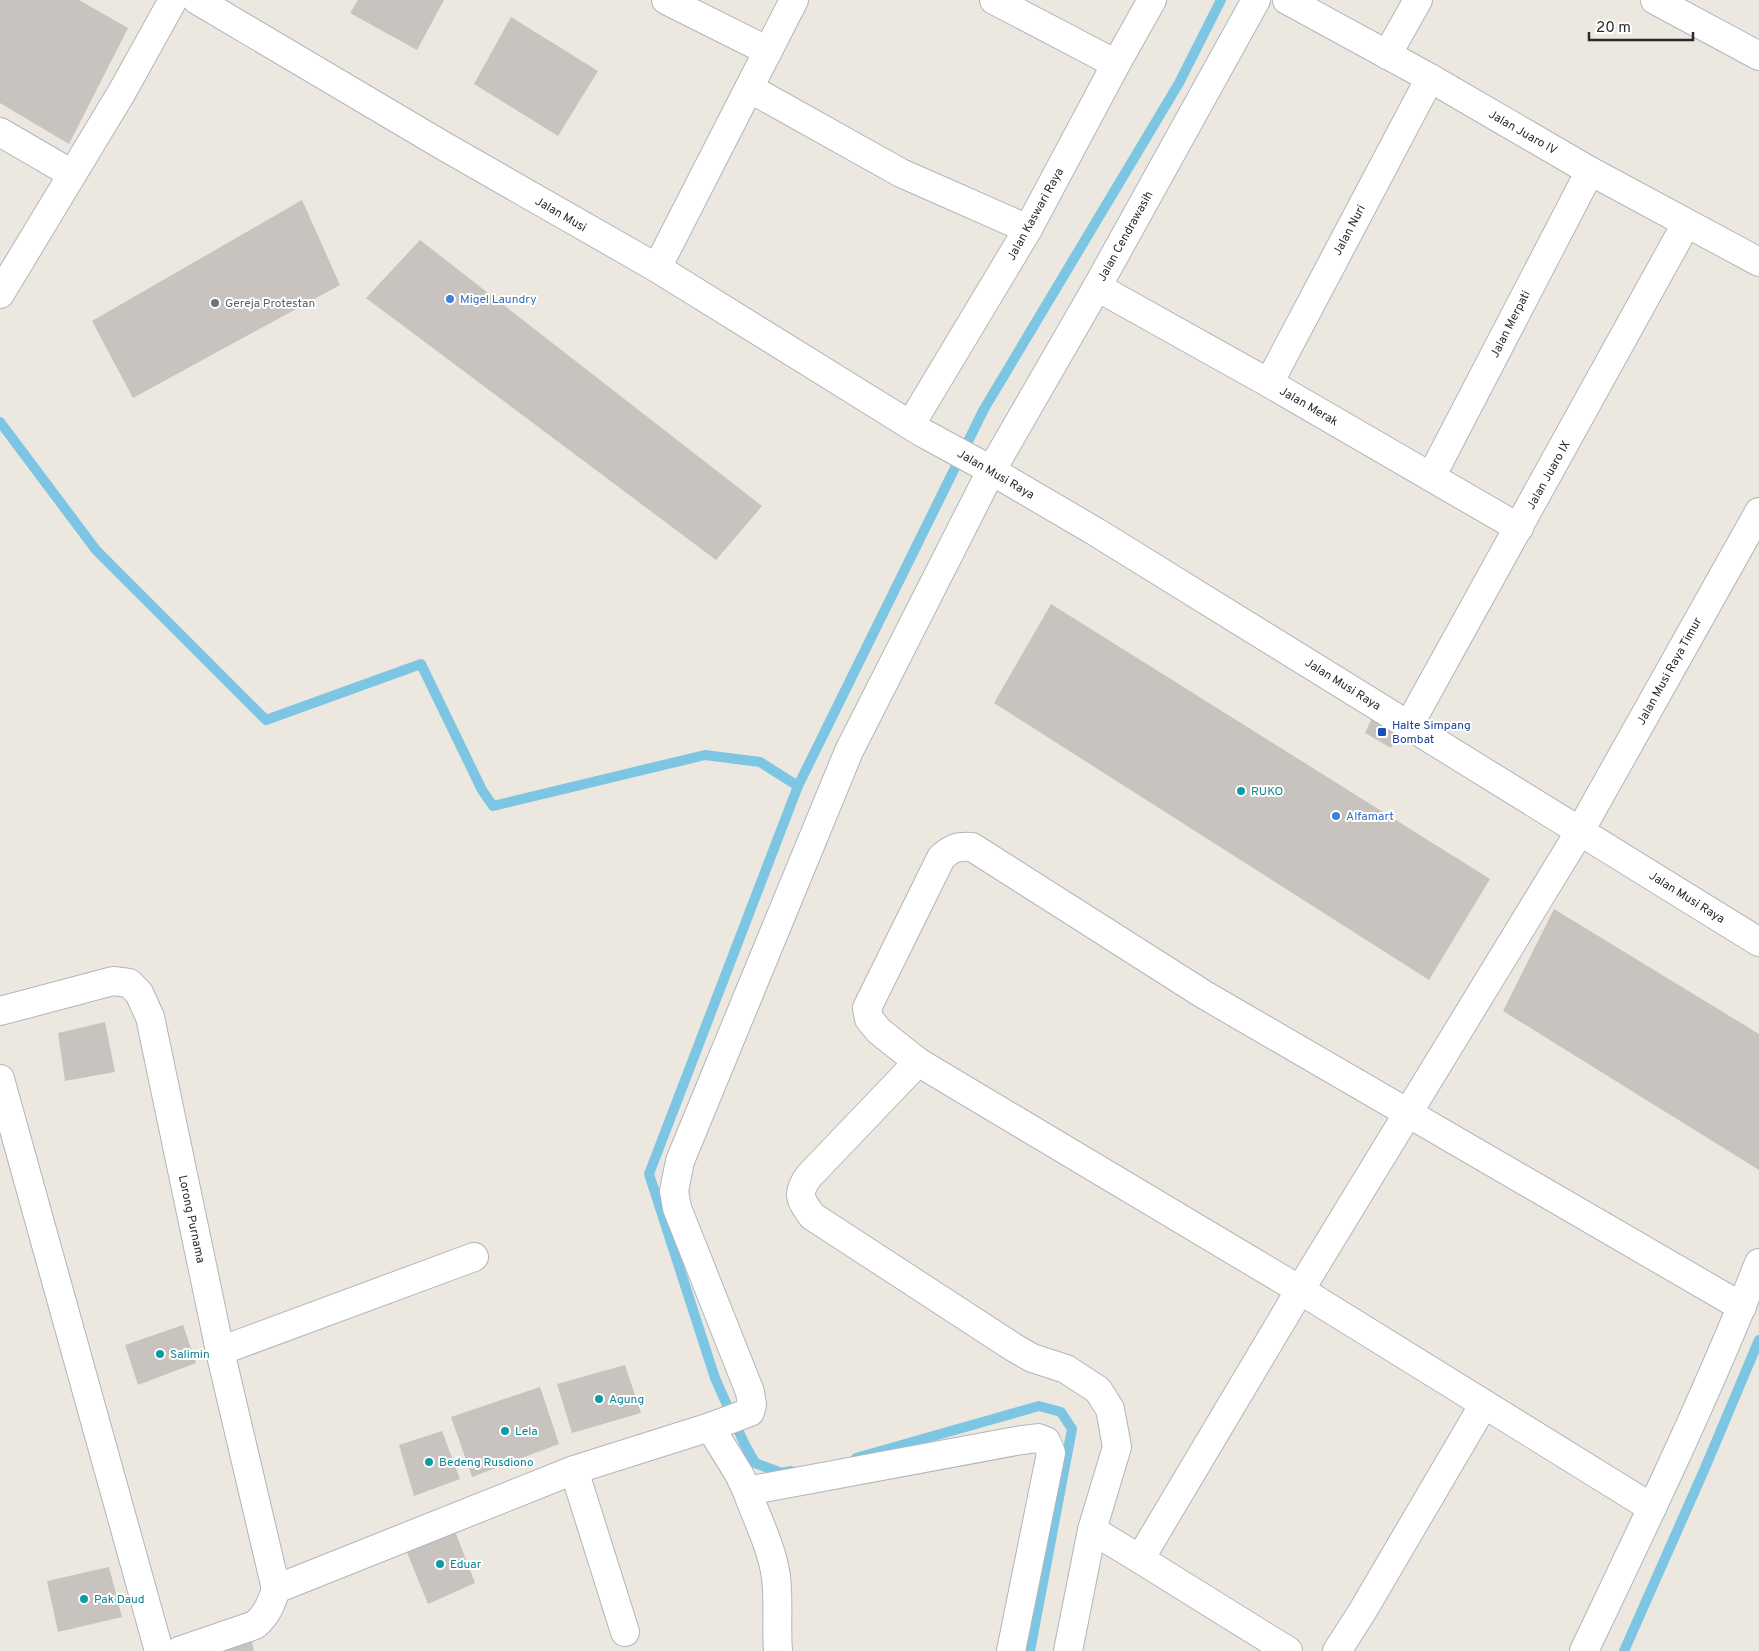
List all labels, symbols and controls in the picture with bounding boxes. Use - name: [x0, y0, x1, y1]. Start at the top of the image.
- scale bar: [1589, 10, 1693, 42]
- text: 20 m: [1596, 19, 1631, 38]
- street label: Jalan Juaro IV: [1485, 107, 1560, 159]
- street label: Jalan Kaswari Raya: [1004, 165, 1068, 264]
- street label: Jalan Cendrawasih: [1094, 188, 1157, 285]
- street label: Jalan Musi: [532, 194, 589, 236]
- street label: Jalan Nuri: [1330, 202, 1370, 259]
- street label: Jalan Merpati: [1487, 288, 1535, 361]
- place label: Migel Laundry: [460, 292, 536, 308]
- marker: Migel Laundry: [444, 293, 456, 305]
- place label: Gereja Protestan: [225, 296, 315, 312]
- marker: Gereja Protestan: [209, 297, 221, 309]
- street label: Jalan Merak: [1276, 384, 1341, 430]
- street label: Jalan Juaro IX: [1523, 438, 1574, 513]
- street label: Jalan Musi Raya: [954, 446, 1037, 503]
- street label: Jalan Musi Raya Timur: [1634, 615, 1706, 728]
- street label: Jalan Musi Raya: [1302, 655, 1383, 715]
- place label: Halte Simpang Bombat: [1392, 718, 1471, 748]
- marker: Halte Simpang Bombat: [1376, 726, 1388, 738]
- place label: RUKO: [1251, 784, 1283, 800]
- marker: RUKO: [1235, 785, 1247, 797]
- place label: Alfamart: [1346, 809, 1394, 825]
- marker: Alfamart: [1330, 810, 1342, 822]
- street label: Jalan Musi Raya: [1646, 868, 1727, 928]
- street label: Lorong Purnama: [174, 1174, 208, 1265]
- place label: Salimin: [170, 1347, 210, 1363]
- marker: Salimin: [154, 1348, 166, 1360]
- place label: Agung: [609, 1392, 644, 1408]
- marker: Agung: [593, 1393, 605, 1405]
- place label: Lela: [515, 1424, 538, 1440]
- marker: Lela: [499, 1425, 511, 1437]
- place label: Bedeng Rusdiono: [439, 1455, 534, 1471]
- marker: Bedeng Rusdiono: [423, 1456, 435, 1468]
- place label: Eduar: [450, 1557, 482, 1573]
- marker: Eduar: [434, 1558, 446, 1570]
- place label: Pak Daud: [94, 1592, 145, 1608]
- marker: Pak Daud: [78, 1593, 90, 1605]

